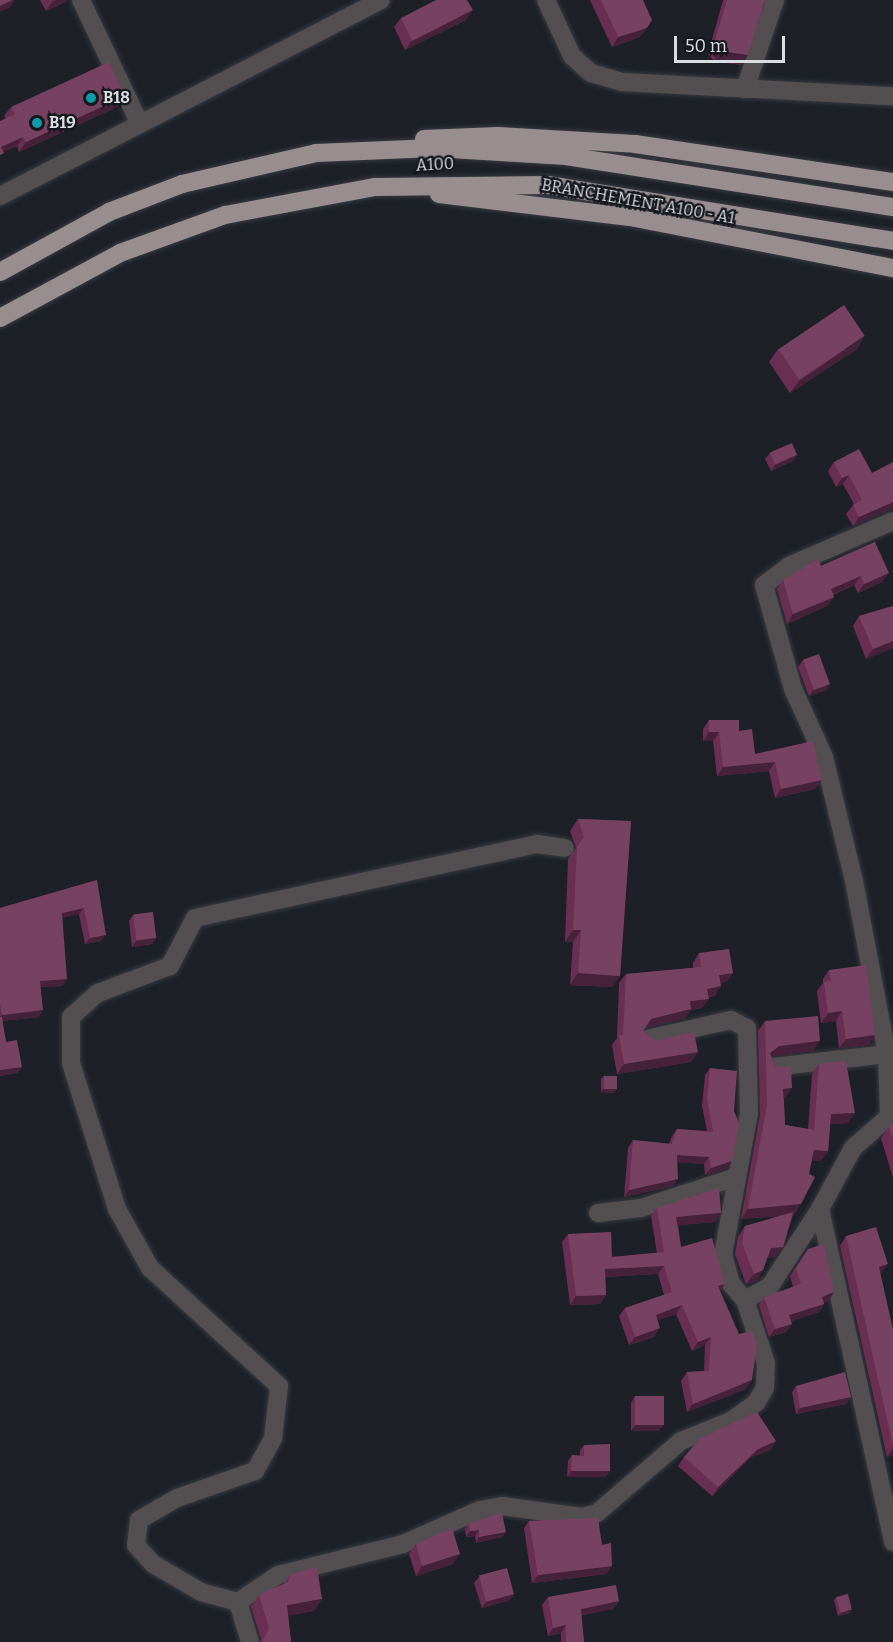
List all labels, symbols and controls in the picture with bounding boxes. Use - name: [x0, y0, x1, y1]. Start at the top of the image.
- scale bar: [677, 24, 788, 62]
- text: 50 m: [685, 35, 727, 57]
- place label: B18: [103, 88, 130, 108]
- marker: B18: [84, 91, 98, 105]
- place label: B19: [49, 113, 76, 133]
- marker: B19: [30, 116, 44, 130]
- street label: A100: [415, 154, 455, 176]
- street label: BRANCHEMENT A100 - A1: [540, 176, 736, 228]

